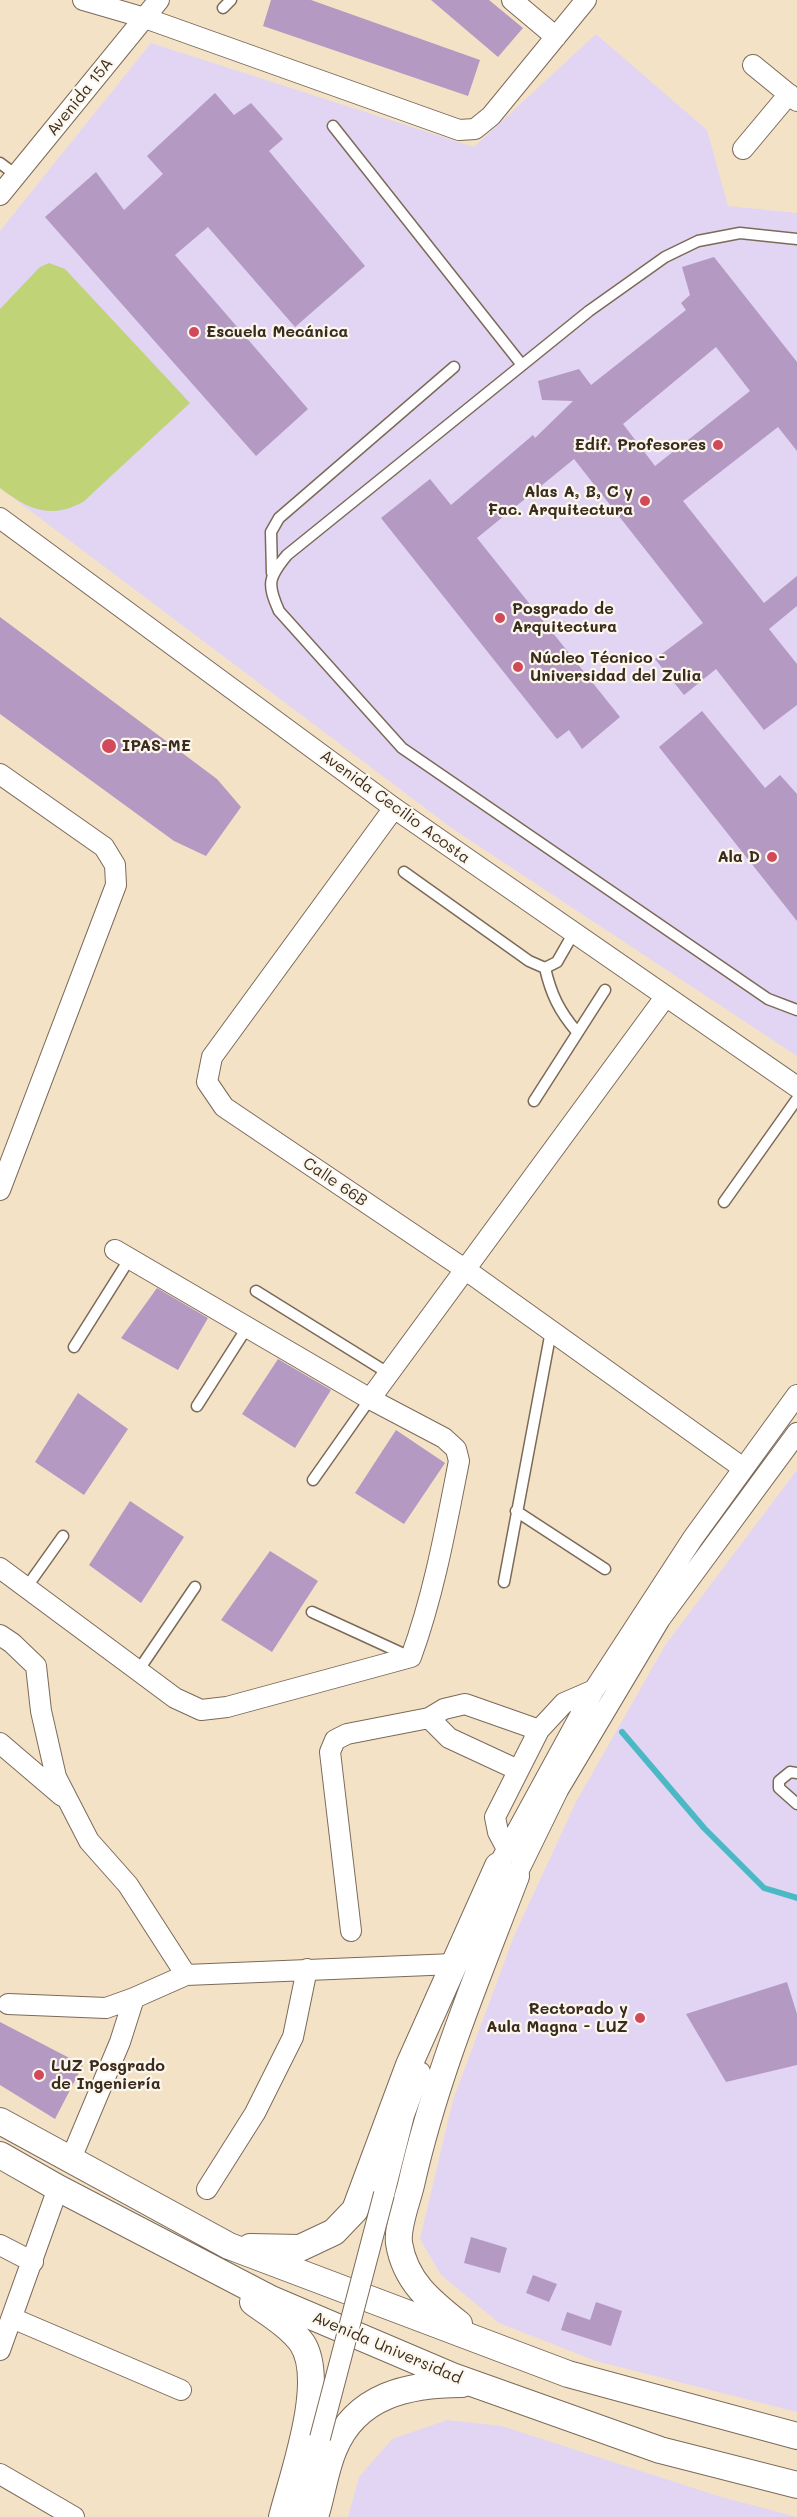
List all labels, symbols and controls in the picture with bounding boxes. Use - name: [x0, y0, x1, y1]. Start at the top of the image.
- street label: Avenida 15A: [43, 54, 117, 140]
- place label: Escuela Mecánica: [206, 322, 348, 342]
- marker: Escuela Mecánica: [187, 325, 201, 339]
- place label: Edif. Profesores: [575, 435, 706, 455]
- marker: Edif. Profesores: [711, 438, 725, 452]
- place label: Alas A, B, C y Fac. Arquitectura: [488, 482, 633, 520]
- marker: Alas A, B, C y Fac. Arquitectura: [638, 494, 652, 508]
- place label: Posgrado de Arquitectura: [512, 599, 617, 637]
- marker: Posgrado de Arquitectura: [493, 611, 507, 625]
- place label: Núcleo Técnico - Universidad del Zulia: [530, 648, 702, 686]
- marker: Núcleo Técnico - Universidad del Zulia: [511, 660, 525, 674]
- place label: IPAS-ME: [122, 736, 191, 756]
- marker: IPAS-ME: [100, 737, 118, 755]
- street label: Avenida Cecilio Acosta: [316, 746, 474, 868]
- place label: Ala D: [717, 847, 760, 867]
- marker: Ala D: [765, 850, 779, 864]
- street label: Calle 66B: [299, 1153, 371, 1211]
- place label: Rectorado y Aula Magna - LUZ: [486, 1999, 628, 2037]
- marker: Rectorado y Aula Magna - LUZ: [633, 2011, 647, 2025]
- place label: LUZ Posgrado de Ingeniería: [51, 2056, 165, 2094]
- marker: LUZ Posgrado de Ingeniería: [32, 2068, 46, 2082]
- street label: Avenida Universidad: [309, 2308, 465, 2388]

